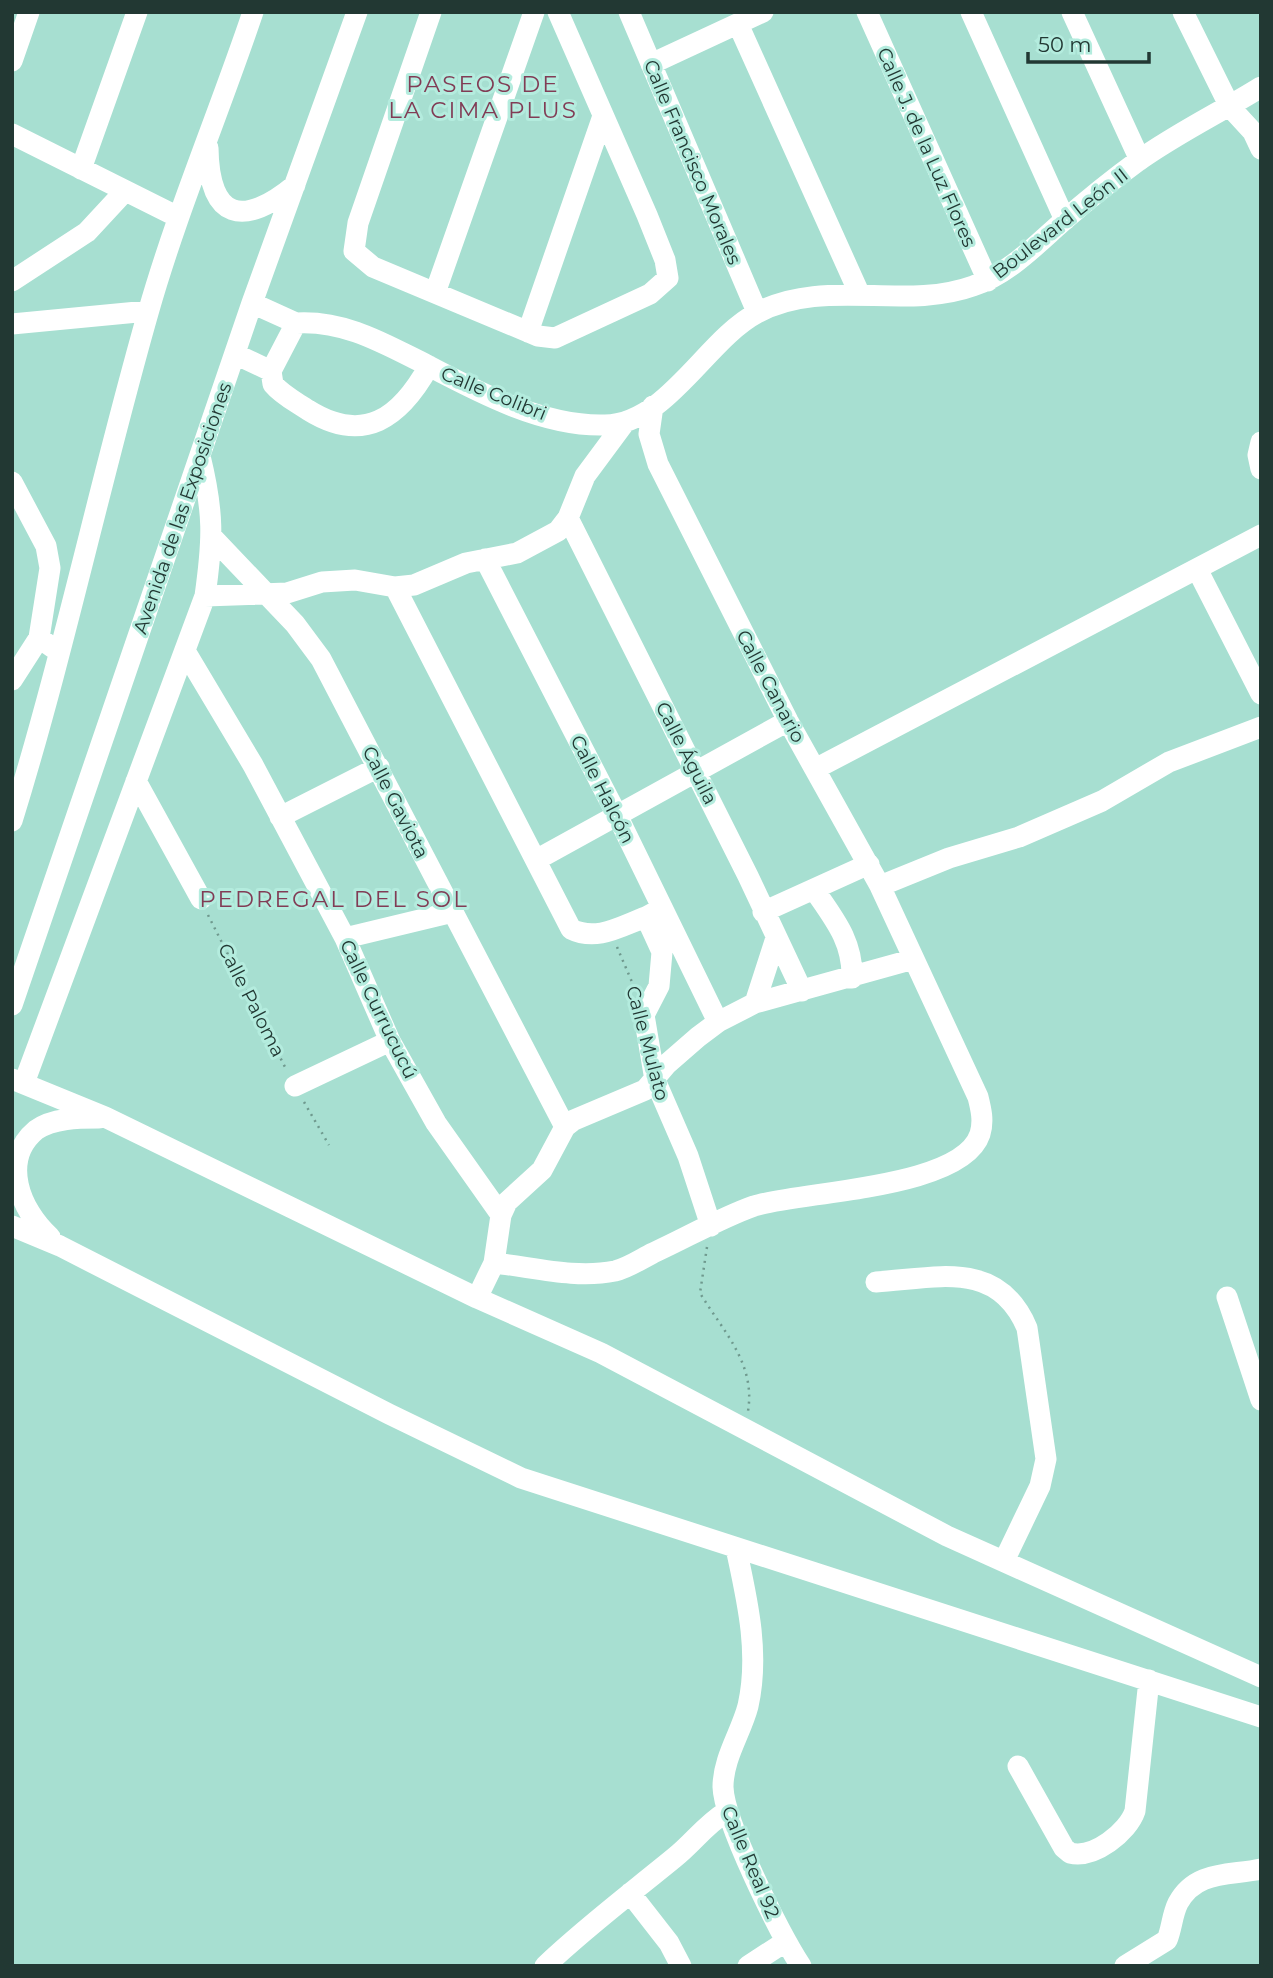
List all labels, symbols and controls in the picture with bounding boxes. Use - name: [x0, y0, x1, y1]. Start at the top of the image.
- scale bar: [1028, 21, 1149, 65]
- text: 50 m: [1038, 32, 1092, 57]
- street label: Calle J. de la Luz Flores: [872, 44, 981, 250]
- street label: Calle Francisco Morales: [639, 56, 746, 268]
- district label: PASEOS DE LA CIMA PLUS: [388, 70, 578, 124]
- street label: Boulevard León II: [988, 163, 1133, 283]
- street label: Calle Colibri: [438, 362, 550, 425]
- street label: Avenida de las Exposiciones: [129, 379, 236, 637]
- street label: Calle Canario: [731, 626, 810, 747]
- street label: Calle Águila: [651, 698, 722, 808]
- street label: Calle Halcón: [565, 731, 640, 847]
- street label: Calle Gaviota: [357, 742, 434, 862]
- district label: PEDREGAL DEL SOL: [199, 885, 469, 913]
- street label: Calle Currucucú: [335, 936, 422, 1083]
- street label: Calle Paloma: [213, 940, 290, 1061]
- street label: Calle Mulato: [621, 983, 674, 1103]
- street label: Calle Real 92: [717, 1803, 785, 1922]

